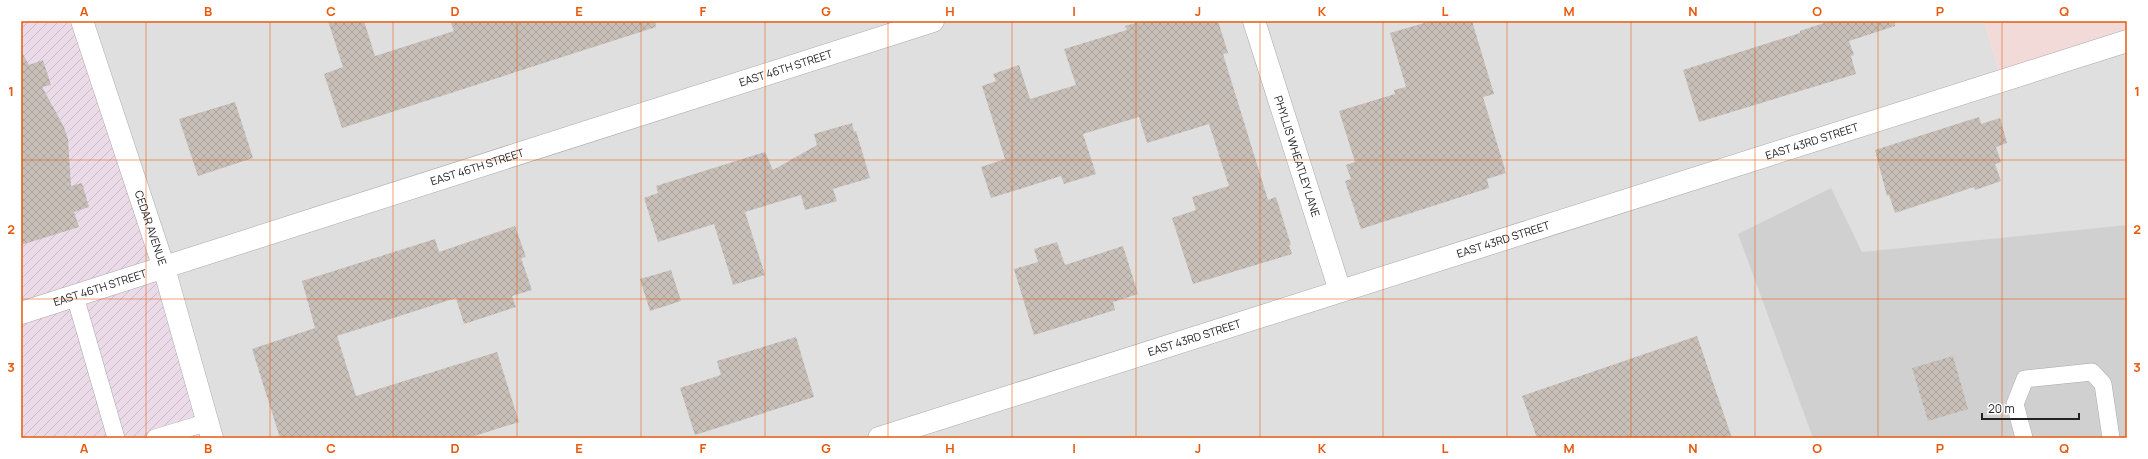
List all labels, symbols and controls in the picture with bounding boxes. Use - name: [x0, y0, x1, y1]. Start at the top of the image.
- text: A: [80, 2, 89, 20]
- text: B: [204, 2, 212, 20]
- text: C: [326, 2, 336, 20]
- text: D: [450, 2, 460, 20]
- text: E: [575, 2, 583, 20]
- text: F: [700, 2, 707, 20]
- text: G: [821, 2, 831, 20]
- text: H: [945, 2, 955, 20]
- text: I: [1072, 2, 1076, 20]
- text: J: [1195, 2, 1201, 20]
- text: K: [1318, 2, 1327, 20]
- text: L: [1442, 2, 1449, 20]
- text: M: [1563, 2, 1575, 20]
- text: N: [1688, 2, 1698, 20]
- text: O: [1812, 2, 1822, 20]
- text: P: [1936, 2, 1944, 20]
- text: Q: [2059, 2, 2069, 20]
- street label: EAST 46TH STREET: [737, 46, 835, 90]
- text: 1: [8, 82, 14, 100]
- text: 1: [2134, 82, 2140, 100]
- street label: PHYLLIS WHEATLEY LANE: [1271, 94, 1324, 219]
- street label: EAST 43RD STREET: [1763, 119, 1861, 163]
- street label: EAST 46TH STREET: [428, 144, 526, 188]
- street label: CEDAR AVENUE: [132, 188, 171, 267]
- street label: EAST 43RD STREET: [1455, 217, 1552, 261]
- text: 2: [7, 220, 15, 238]
- text: 2: [2133, 220, 2141, 238]
- street label: EAST 46TH STREET: [51, 265, 149, 309]
- street label: EAST 43RD STREET: [1146, 315, 1243, 359]
- text: 3: [7, 358, 15, 376]
- text: 3: [2133, 358, 2141, 376]
- scale bar: [1982, 395, 2079, 421]
- text: 20 m: [1988, 400, 2015, 417]
- text: A: [80, 439, 89, 457]
- text: B: [204, 439, 212, 457]
- text: C: [326, 439, 336, 457]
- text: D: [450, 439, 460, 457]
- text: E: [575, 439, 583, 457]
- text: F: [700, 439, 707, 457]
- text: G: [821, 439, 831, 457]
- text: H: [945, 439, 955, 457]
- text: I: [1072, 439, 1076, 457]
- text: J: [1195, 439, 1201, 457]
- text: K: [1318, 439, 1327, 457]
- text: L: [1442, 439, 1449, 457]
- text: M: [1563, 439, 1575, 457]
- text: N: [1688, 439, 1698, 457]
- text: O: [1812, 439, 1822, 457]
- text: P: [1936, 439, 1944, 457]
- text: Q: [2059, 439, 2069, 457]

